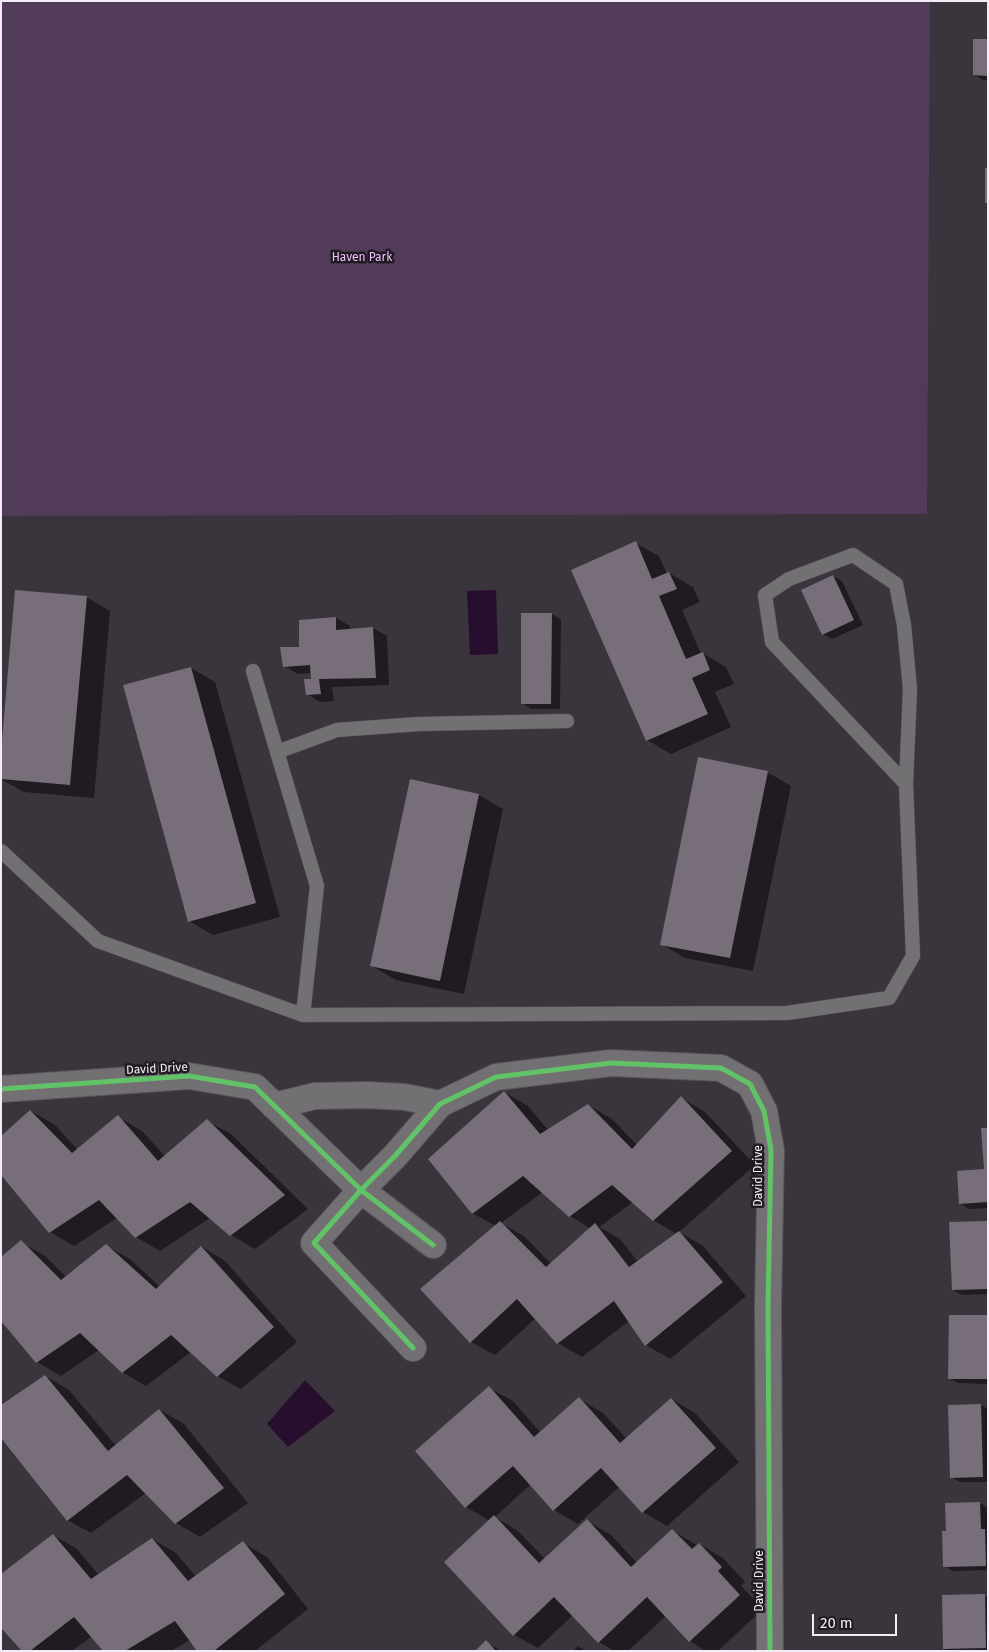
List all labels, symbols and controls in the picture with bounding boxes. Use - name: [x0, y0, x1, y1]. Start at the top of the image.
- park label: Haven Park: [332, 251, 392, 265]
- street label: David Drive: [126, 1060, 188, 1078]
- street label: David Drive: [752, 1145, 766, 1207]
- street label: David Drive: [753, 1550, 767, 1612]
- scale bar: [814, 1604, 899, 1636]
- text: 20 m: [820, 1614, 853, 1632]

